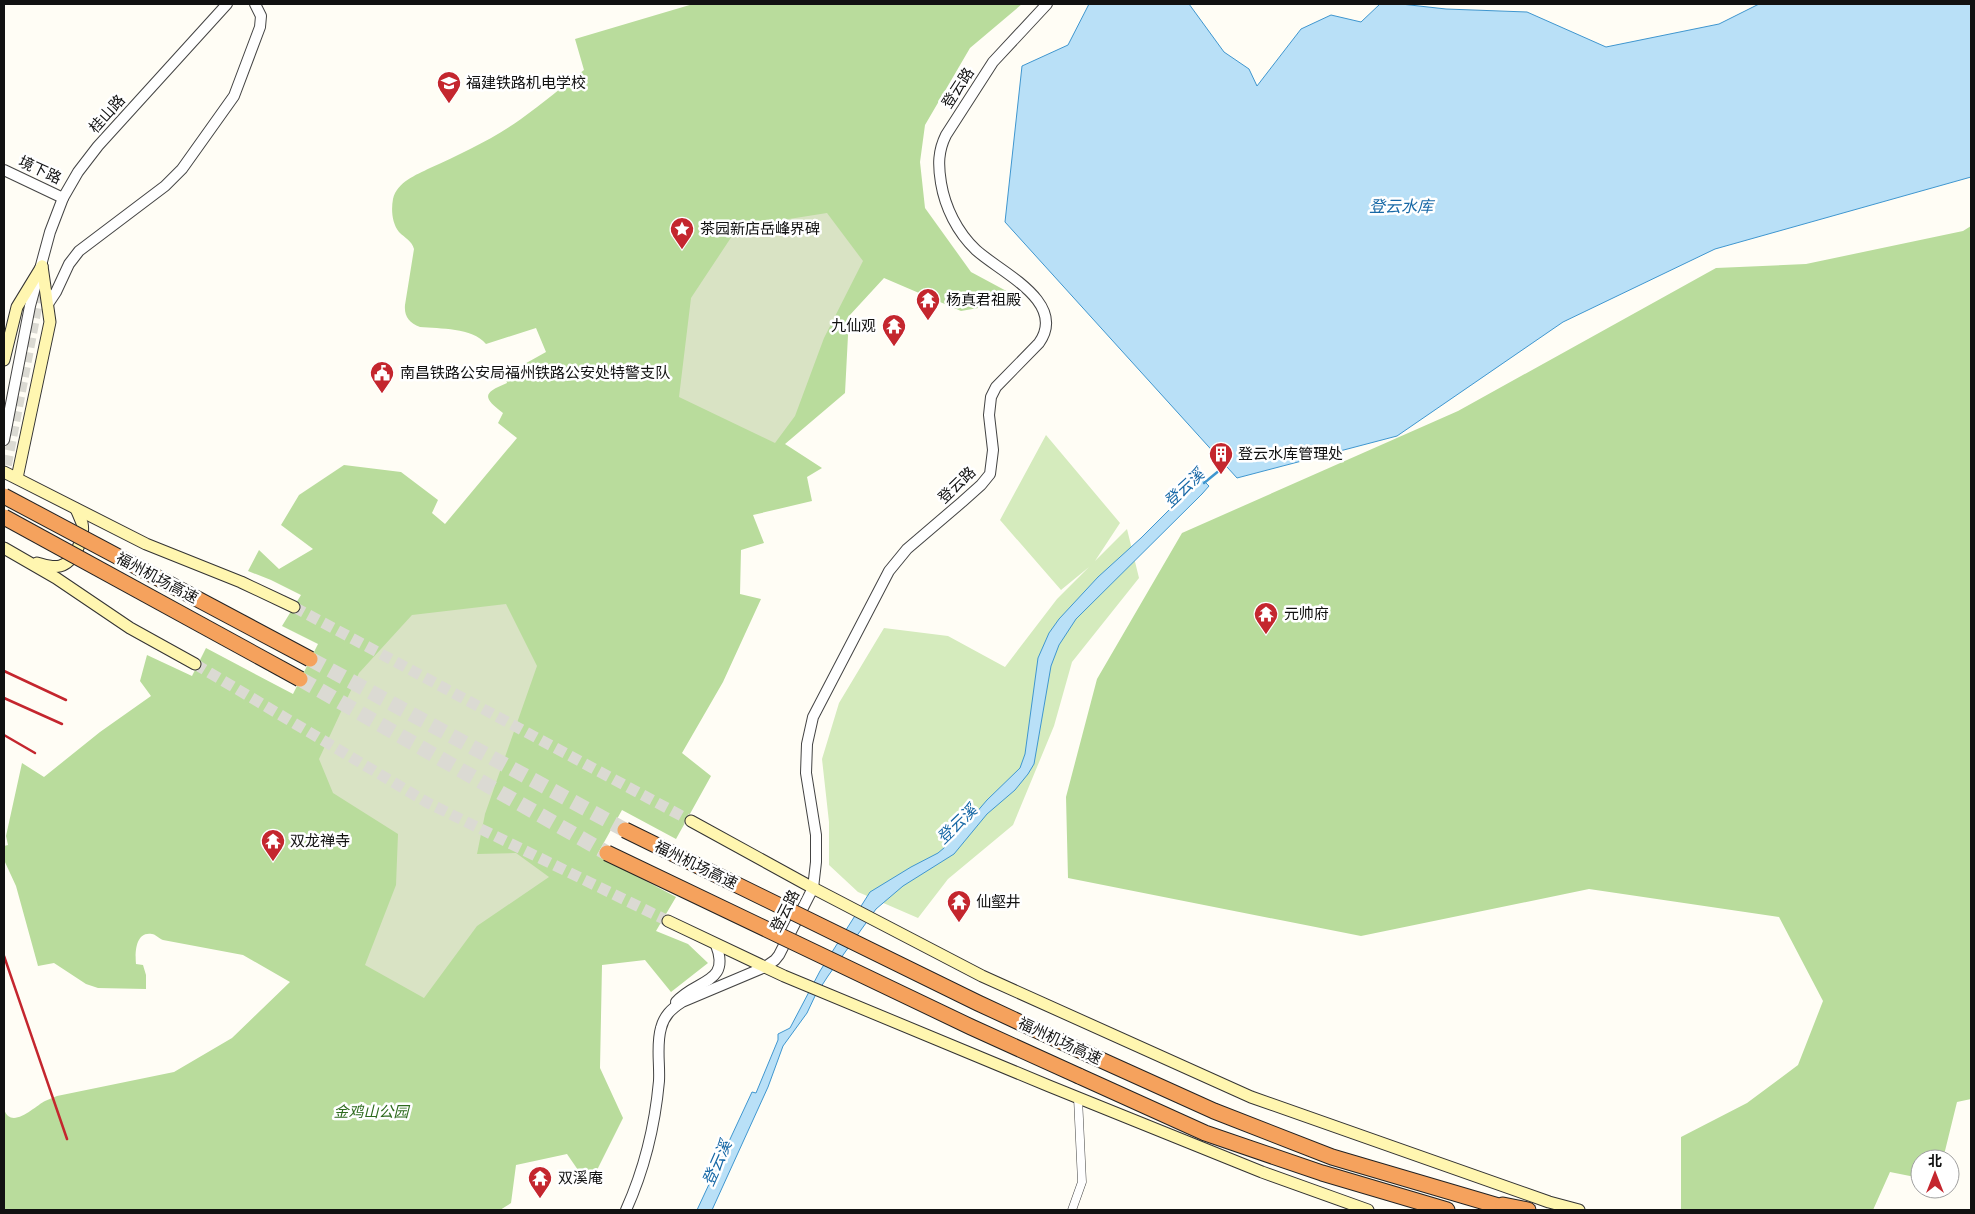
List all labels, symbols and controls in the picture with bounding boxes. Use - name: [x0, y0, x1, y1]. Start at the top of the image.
- street label: 登云路: [938, 64, 978, 112]
- school or university icon: 福建铁路机电学校: [436, 70, 462, 104]
- place label: 福建铁路机电学校: [466, 74, 586, 92]
- street label: 桂山路: [85, 91, 129, 137]
- street label: 境下路: [16, 152, 64, 188]
- water label: 登云水库: [1369, 197, 1436, 216]
- place icon: 茶园新店岳峰界碑: [669, 216, 695, 250]
- place label: 茶园新店岳峰界碑: [700, 220, 820, 238]
- temple icon: 杨真君祖殿: [915, 287, 941, 321]
- place label: 杨真君祖殿: [946, 291, 1021, 309]
- temple icon: 九仙观: [881, 313, 907, 347]
- place label: 九仙观: [831, 317, 876, 335]
- public building icon: 南昌铁路公安局福州铁路公安处特警支队: [369, 360, 395, 394]
- place label: 南昌铁路公安局福州铁路公安处特警支队: [400, 364, 670, 382]
- building icon: 登云水库管理处: [1208, 441, 1234, 475]
- place label: 登云水库管理处: [1238, 445, 1343, 463]
- street label: 登云路: [935, 463, 979, 507]
- water label: 登云溪: [1160, 463, 1209, 511]
- street label: 福州机场高速: [113, 549, 201, 607]
- temple icon: 元帅府: [1253, 601, 1279, 635]
- place label: 元帅府: [1284, 605, 1329, 623]
- water label: 登云溪: [933, 799, 982, 848]
- temple icon: 双龙禅寺: [260, 828, 286, 862]
- place label: 双龙禅寺: [290, 832, 350, 850]
- street label: 福州机场高速: [652, 837, 740, 893]
- street label: 登云路: [767, 887, 803, 935]
- temple icon: 仙壑井: [946, 889, 972, 923]
- place label: 仙壑井: [976, 893, 1021, 911]
- street label: 福州机场高速: [1015, 1014, 1105, 1068]
- park label: 金鸡山公园: [333, 1103, 410, 1121]
- water label: 登云溪: [699, 1135, 736, 1189]
- north arrow: [1910, 1149, 1960, 1199]
- text: 北: [1928, 1153, 1942, 1170]
- temple icon: 双溪庵: [527, 1165, 553, 1199]
- place label: 双溪庵: [558, 1169, 603, 1187]

